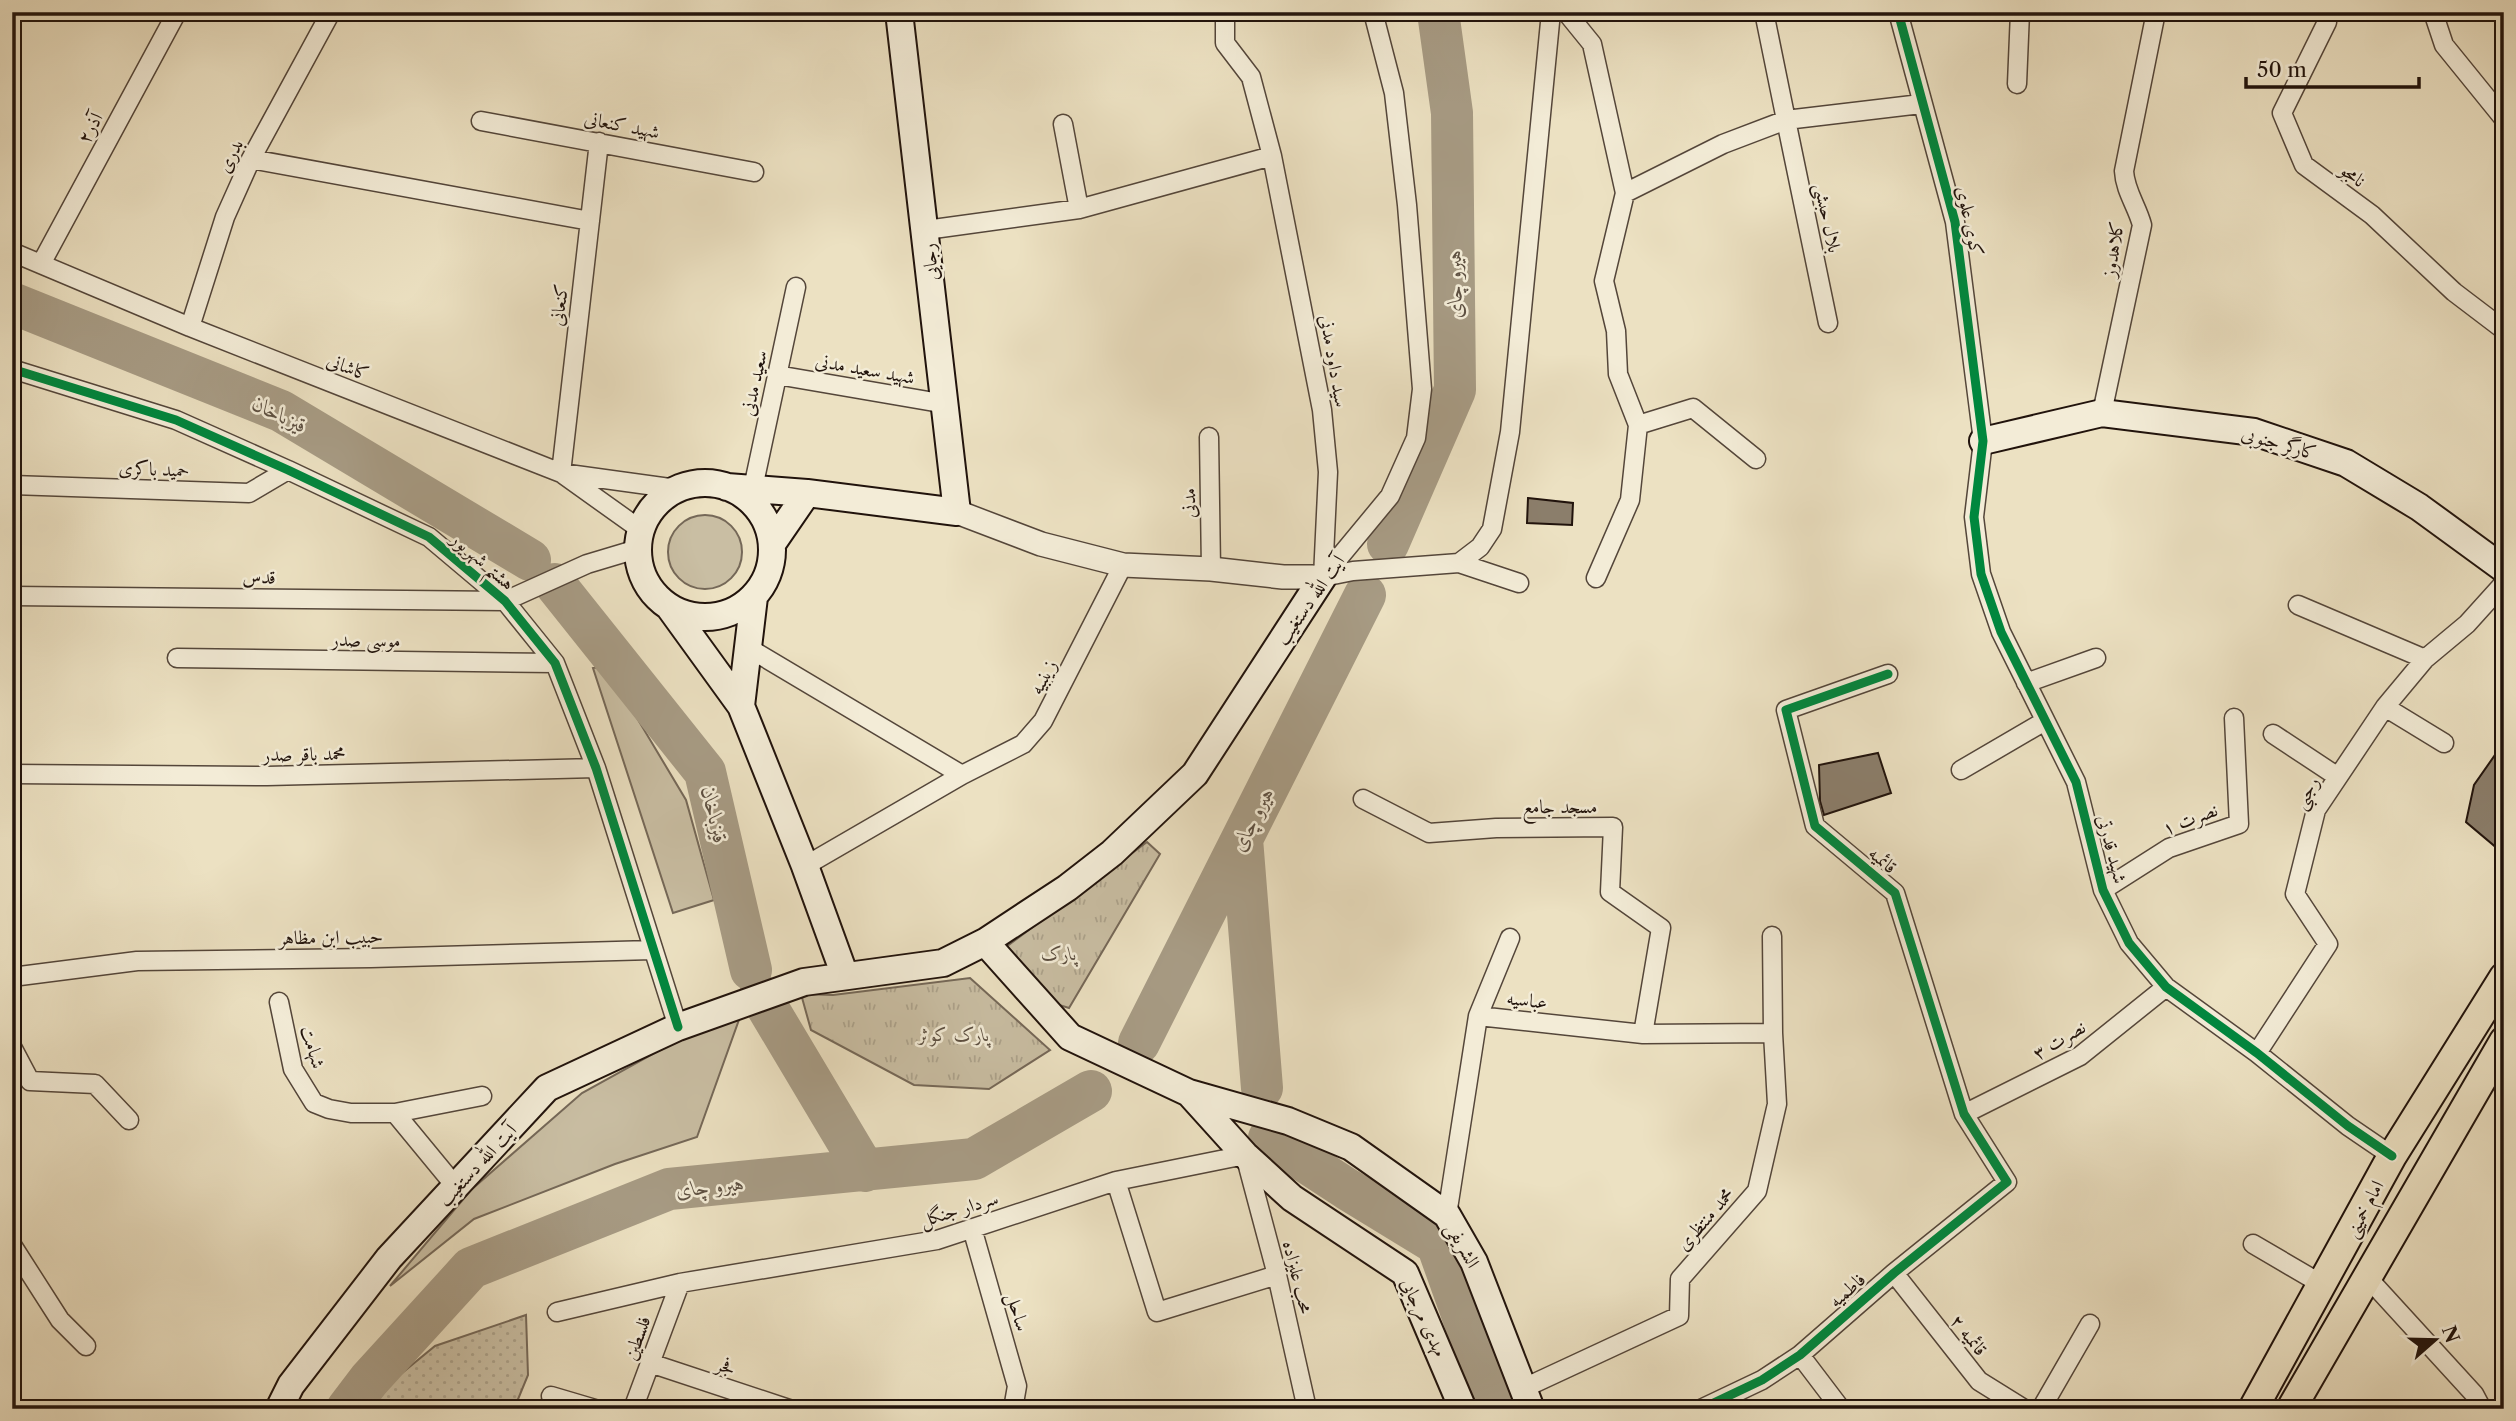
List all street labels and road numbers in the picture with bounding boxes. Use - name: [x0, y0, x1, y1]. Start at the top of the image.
- street label: شهید کنعانی: [582, 106, 662, 145]
- street label: آذر۲: [72, 107, 108, 147]
- street label: بدری: [212, 135, 248, 177]
- street label: نامجو: [2333, 157, 2370, 193]
- street label: بلال حبشی: [1807, 181, 1847, 255]
- street label: کوی علوی: [1950, 184, 1989, 259]
- street label: کلاهدوز: [2097, 219, 2129, 281]
- street label: رجایی: [917, 242, 945, 282]
- street label: کنعانی: [545, 283, 573, 327]
- street label: سید داود مدنی: [1315, 313, 1353, 409]
- street label: کاشانی: [323, 348, 373, 386]
- street label: سعید مدنی: [736, 348, 772, 418]
- street label: شهید سعید مدنی: [813, 349, 917, 390]
- street label: کارگر جنوبی: [2238, 420, 2319, 468]
- street label: حمید باکری: [118, 456, 190, 482]
- street label: مدنی: [1177, 488, 1201, 518]
- street label: هشتم شهریور: [440, 526, 520, 601]
- street label: آیت الله دستغیب: [1268, 547, 1351, 650]
- street label: قدس: [242, 565, 276, 589]
- street label: موسی صدر: [329, 628, 401, 654]
- street label: زینبیه: [1024, 656, 1062, 698]
- street label: محمد باقر صدر: [260, 742, 346, 767]
- street label: رجبی: [2288, 773, 2328, 815]
- street label: مسجد جامع: [1523, 795, 1597, 824]
- street label: نصرت ۱: [2159, 798, 2221, 841]
- street label: شهید قدرتی: [2091, 812, 2132, 886]
- street label: قائمیه: [1864, 841, 1902, 879]
- street label: حبیب ابن مظاهر: [277, 925, 383, 950]
- street label: عباسیه: [1505, 986, 1549, 1014]
- street label: نصرت ۳: [2028, 1015, 2090, 1066]
- street label: شهامت: [295, 1023, 330, 1072]
- street label: آیت الله دستغیب: [431, 1115, 523, 1212]
- street label: امام خمینی: [2339, 1176, 2393, 1244]
- street label: محمد منتظری: [1671, 1183, 1740, 1256]
- street label: سردار جنگل: [917, 1185, 1002, 1234]
- street label: الشریفی: [1439, 1218, 1485, 1273]
- street label: محب علیزاده: [1277, 1238, 1318, 1317]
- street label: فاطمیه: [1824, 1268, 1870, 1312]
- street label: مهدی مرجایی: [1394, 1274, 1452, 1361]
- street label: ساحل: [1000, 1290, 1034, 1334]
- street label: قائمیه ۲: [1946, 1310, 1992, 1360]
- street label: فلسطین: [618, 1313, 656, 1363]
- street label: فجر: [711, 1352, 739, 1381]

